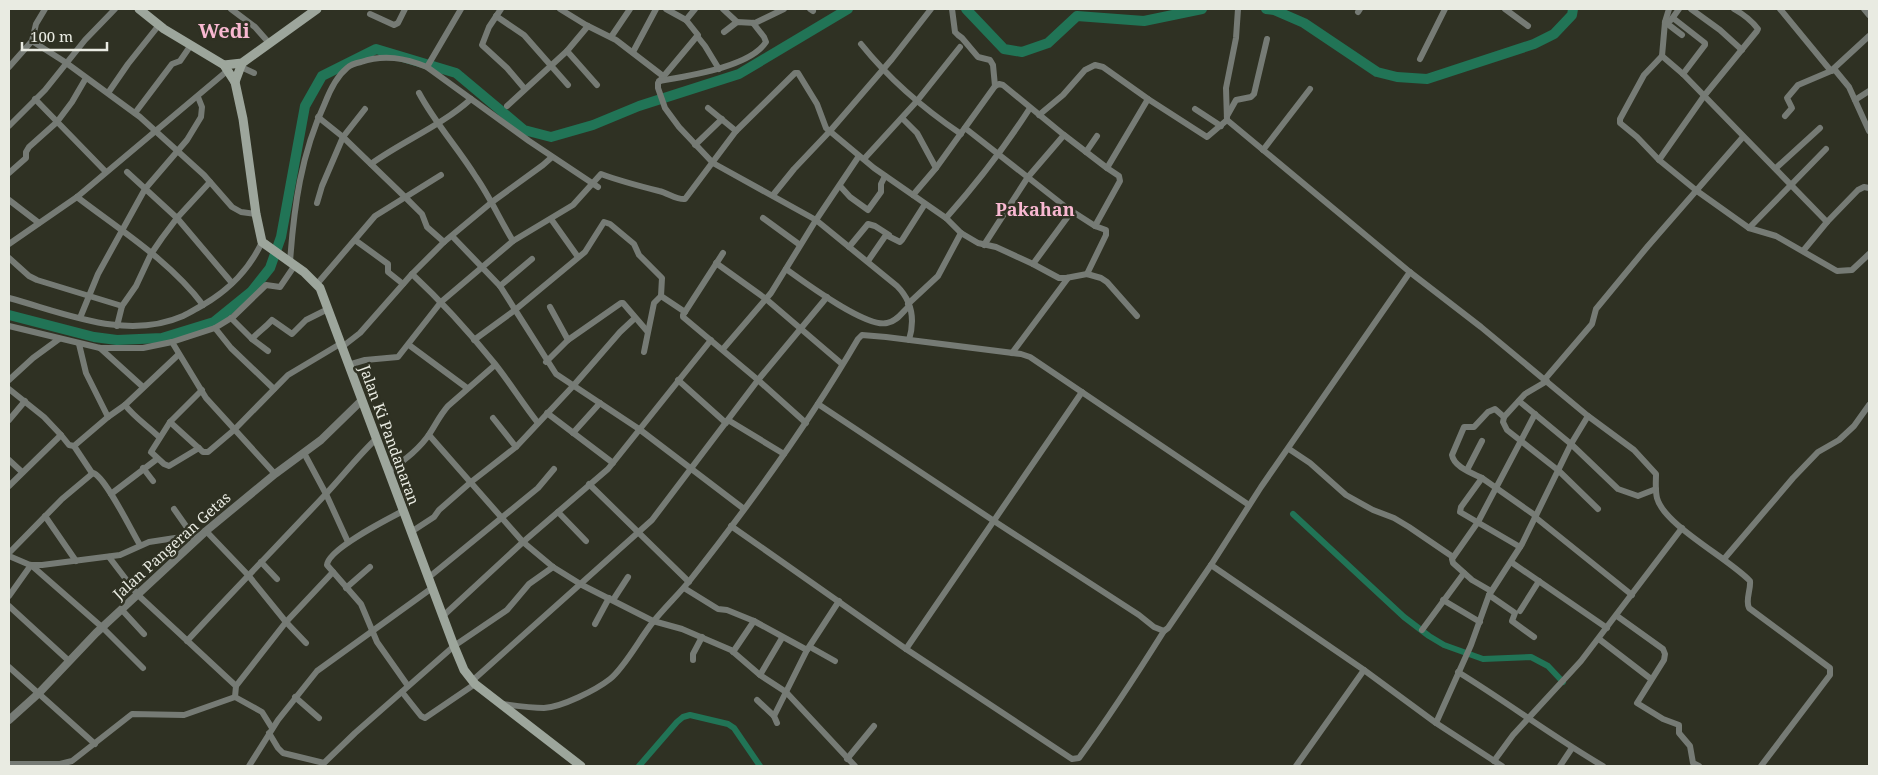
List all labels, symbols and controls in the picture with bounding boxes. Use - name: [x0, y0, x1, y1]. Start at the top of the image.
- district label: Wedi: [198, 17, 250, 44]
- scale bar: [22, 20, 108, 52]
- text: 100 m: [30, 26, 73, 46]
- district label: Pakahan: [995, 197, 1075, 221]
- street label: Jalan Ki Pandanaran: [355, 361, 425, 508]
- street label: Jalan Pangeran Getas: [108, 487, 235, 604]

